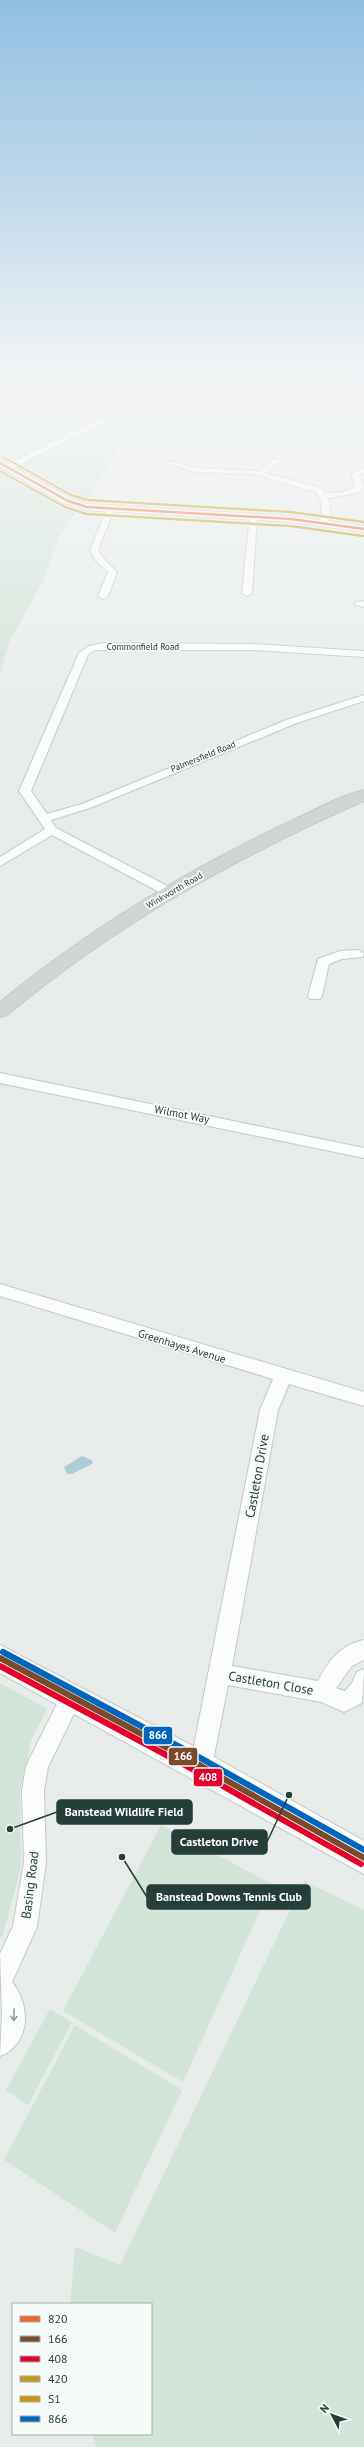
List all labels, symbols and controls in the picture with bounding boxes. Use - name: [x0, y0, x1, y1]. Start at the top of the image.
- street label: Commonfield Road: [107, 641, 179, 652]
- street label: Palmersfield Road: [169, 738, 237, 774]
- street label: Winkworth Road: [144, 869, 204, 911]
- street label: Wilmot Way: [153, 1102, 212, 1126]
- street label: Greenhayes Avenue: [136, 1326, 228, 1366]
- street label: Castleton Drive: [241, 1433, 273, 1519]
- street label: Castleton Close: [227, 1667, 315, 1699]
- line badge: 866: [143, 1726, 173, 1745]
- text: 866: [149, 1728, 167, 1742]
- line badge: 166: [168, 1747, 198, 1766]
- text: 166: [174, 1749, 192, 1763]
- line badge: 408: [193, 1768, 223, 1787]
- text: 408: [199, 1770, 217, 1784]
- callout: Banstead Wildlife Field: [57, 1800, 192, 1824]
- text: Banstead Wildlife Field: [65, 1804, 183, 1819]
- callout: Castleton Drive: [172, 1830, 267, 1854]
- text: Castleton Drive: [180, 1834, 258, 1849]
- street label: Basing Road: [17, 1850, 43, 1920]
- callout: Banstead Downs Tennis Club: [147, 1885, 310, 1909]
- text: Banstead Downs Tennis Club: [156, 1889, 303, 1904]
- one-way arrow: [10, 2008, 17, 2021]
- legend: [12, 2303, 152, 2435]
- text: 820: [48, 2311, 68, 2326]
- text: 166: [48, 2331, 68, 2346]
- text: 408: [48, 2351, 68, 2366]
- text: 420: [48, 2371, 68, 2386]
- text: S1: [48, 2391, 61, 2406]
- north arrow: [312, 2395, 352, 2435]
- text: N: [317, 2401, 332, 2416]
- text: 866: [48, 2411, 68, 2426]

